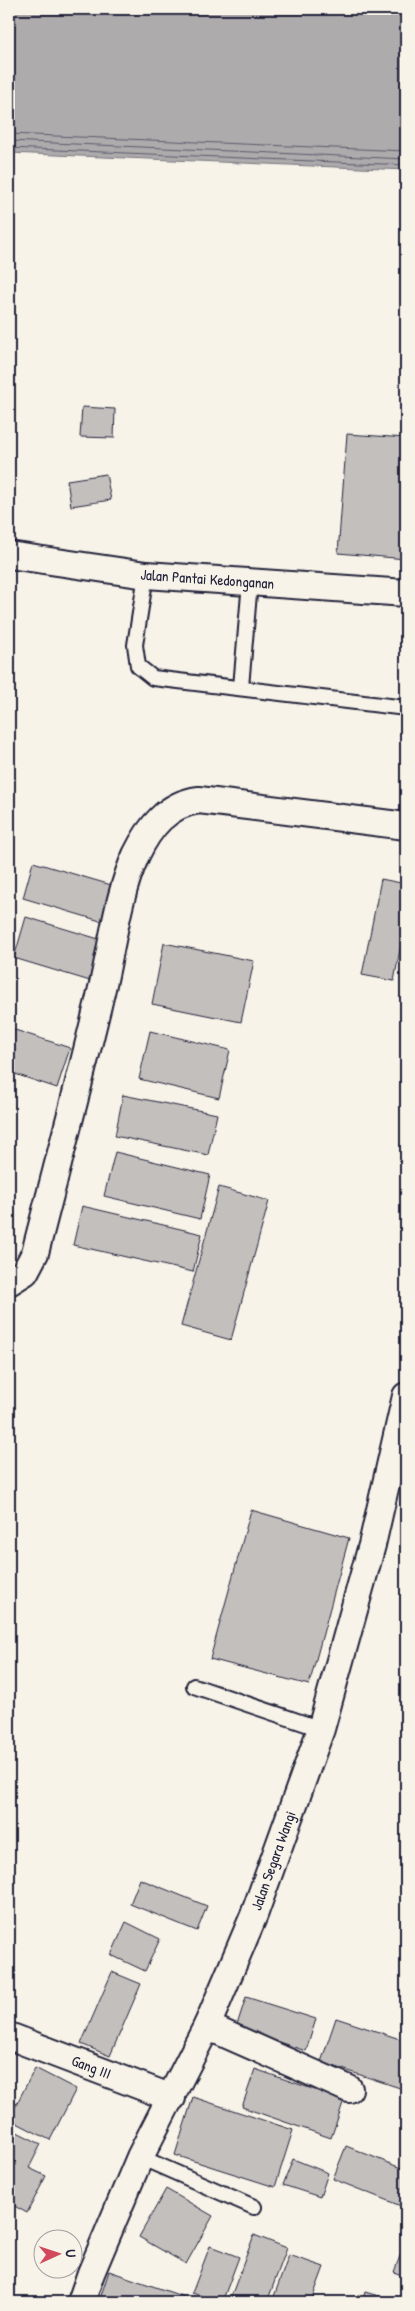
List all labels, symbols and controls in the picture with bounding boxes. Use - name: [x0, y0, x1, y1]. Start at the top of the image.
- street label: Jalan Pantai Kedonganan: [139, 563, 275, 594]
- street label: Jalan Segara Wangi: [246, 1808, 301, 1913]
- street label: Gang III: [69, 2050, 114, 2084]
- north arrow: [32, 2228, 82, 2278]
- text: U: [62, 2249, 81, 2258]

